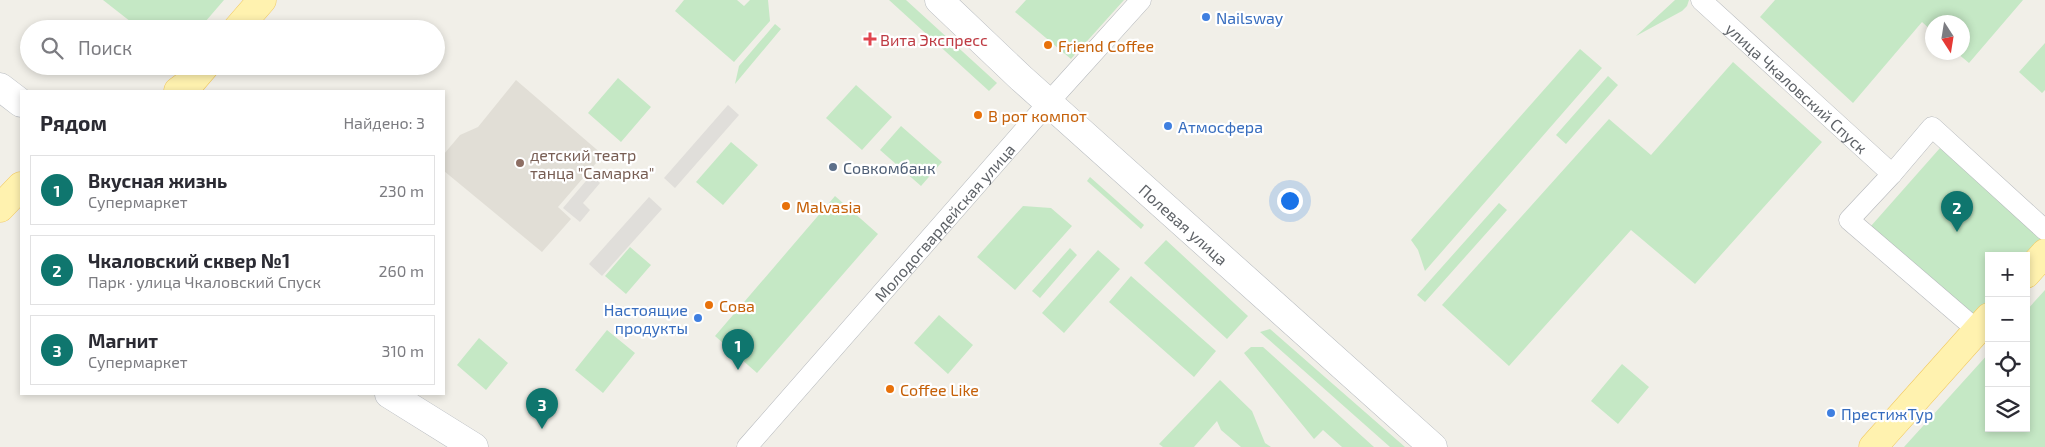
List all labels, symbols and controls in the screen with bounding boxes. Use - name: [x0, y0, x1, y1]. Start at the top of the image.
- place label: Nailsway: [1216, 8, 1284, 27]
- marker: Nailsway: [1200, 11, 1212, 23]
- north arrow: [1925, 15, 1970, 60]
- street label: улица Чкаловский Спуск: [1722, 18, 1872, 157]
- search box: [20, 20, 445, 75]
- place label: Вита Экспресс: [880, 30, 988, 49]
- marker: Вита Экспресс: [864, 33, 876, 45]
- icon: search: [38, 34, 66, 62]
- text: Поиск: [78, 36, 132, 59]
- place label: Friend Coffee: [1058, 36, 1154, 55]
- marker: Friend Coffee: [1042, 39, 1054, 51]
- place label: В рот компот: [988, 106, 1087, 125]
- marker: В рот компот: [972, 109, 984, 121]
- text: Рядом: [40, 110, 107, 135]
- text: Найдено: 3: [343, 113, 425, 132]
- place label: Атмосфера: [1178, 117, 1263, 136]
- marker: Атмосфера: [1162, 120, 1174, 132]
- street label: Молодогвардейская улица: [870, 139, 1018, 305]
- place label: детский театр танца "Самарка": [530, 145, 654, 182]
- marker: детский театр танца "Самарка": [514, 157, 526, 169]
- place label: Совкомбанк: [843, 158, 936, 177]
- marker: Совкомбанк: [827, 161, 839, 173]
- text: Вкусная жизнь: [88, 169, 227, 192]
- street label: Полевая улица: [1136, 180, 1232, 268]
- text: 1: [54, 181, 60, 200]
- text: 230 m: [379, 181, 424, 200]
- your location: [1277, 188, 1303, 214]
- pin: 2: [1941, 191, 1973, 232]
- text: Супермаркет: [88, 192, 187, 211]
- place label: Malvasia: [796, 197, 861, 216]
- marker: Malvasia: [780, 200, 792, 212]
- text: Чкаловский сквер №1: [88, 249, 290, 272]
- map controls: [1985, 252, 2030, 432]
- button: +: [1985, 252, 2030, 297]
- text: 2: [52, 261, 62, 280]
- text: 260 m: [379, 261, 424, 280]
- text: Парк · улица Чкаловский Спуск: [88, 272, 321, 291]
- place label: Сова: [719, 296, 755, 315]
- button: −: [1985, 297, 2030, 342]
- marker: Сова: [703, 299, 715, 311]
- place label: Настоящие продукты: [604, 300, 688, 338]
- marker: Настоящие продукты: [692, 312, 704, 324]
- text: Магнит: [88, 329, 158, 352]
- pin: 1: [722, 329, 754, 370]
- text: 3: [52, 341, 62, 360]
- text: 310 m: [382, 341, 424, 360]
- button: locate: [1985, 342, 2030, 387]
- text: Супермаркет: [88, 352, 187, 371]
- place label: Coffee Like: [900, 380, 979, 399]
- marker: Coffee Like: [884, 383, 896, 395]
- button: layers: [1985, 387, 2030, 432]
- pin: 3: [526, 388, 558, 429]
- place label: ПрестижТур: [1841, 404, 1933, 424]
- marker: ПрестижТур: [1825, 407, 1837, 419]

